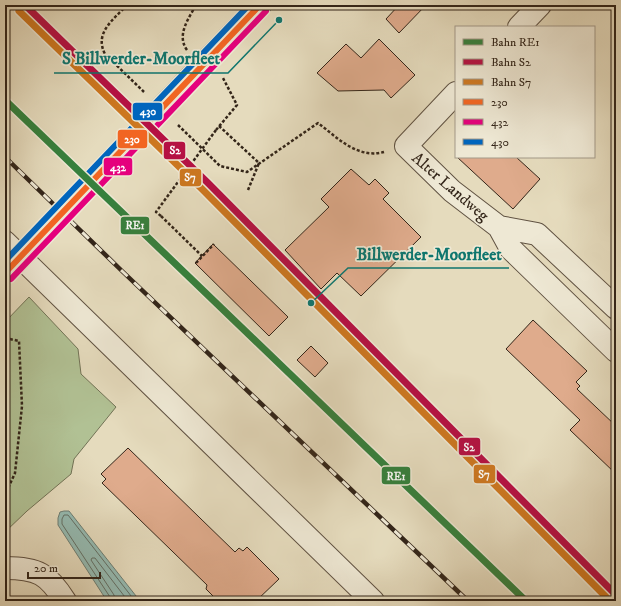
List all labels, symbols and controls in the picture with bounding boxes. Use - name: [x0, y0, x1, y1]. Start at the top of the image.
- legend: [455, 26, 595, 158]
- text: Bahn RE1: [491, 35, 540, 50]
- callout: S Billwerder-Moorfleet: [54, 44, 228, 73]
- text: S Billwerder-Moorfleet: [62, 48, 220, 70]
- text: Bahn S2: [491, 55, 531, 70]
- text: Bahn S7: [491, 75, 531, 90]
- text: 230: [491, 95, 508, 110]
- line badge: 430: [132, 102, 163, 121]
- text: 430: [139, 105, 156, 119]
- text: 432: [491, 115, 508, 130]
- line badge: 230: [117, 129, 148, 149]
- text: 230: [124, 133, 140, 147]
- text: 430: [491, 135, 509, 150]
- line badge: S2: [163, 141, 186, 160]
- text: S2: [169, 144, 181, 158]
- street label: Alter Landweg: [408, 148, 493, 226]
- line badge: 432: [103, 157, 133, 176]
- text: 432: [109, 161, 127, 175]
- line badge: S7: [179, 168, 202, 187]
- text: S7: [184, 171, 196, 185]
- line badge: RE1: [120, 216, 150, 235]
- text: RE1: [125, 219, 145, 233]
- callout: Billwerder-Moorfleet: [348, 239, 509, 268]
- text: Billwerder-Moorfleet: [356, 244, 502, 266]
- line badge: S2: [458, 437, 481, 456]
- text: S2: [463, 441, 475, 455]
- line badge: S7: [473, 464, 496, 484]
- line badge: RE1: [381, 466, 411, 485]
- text: S7: [478, 468, 490, 482]
- text: RE1: [386, 470, 406, 484]
- scale bar: [28, 554, 100, 580]
- text: 20 m: [34, 561, 58, 576]

